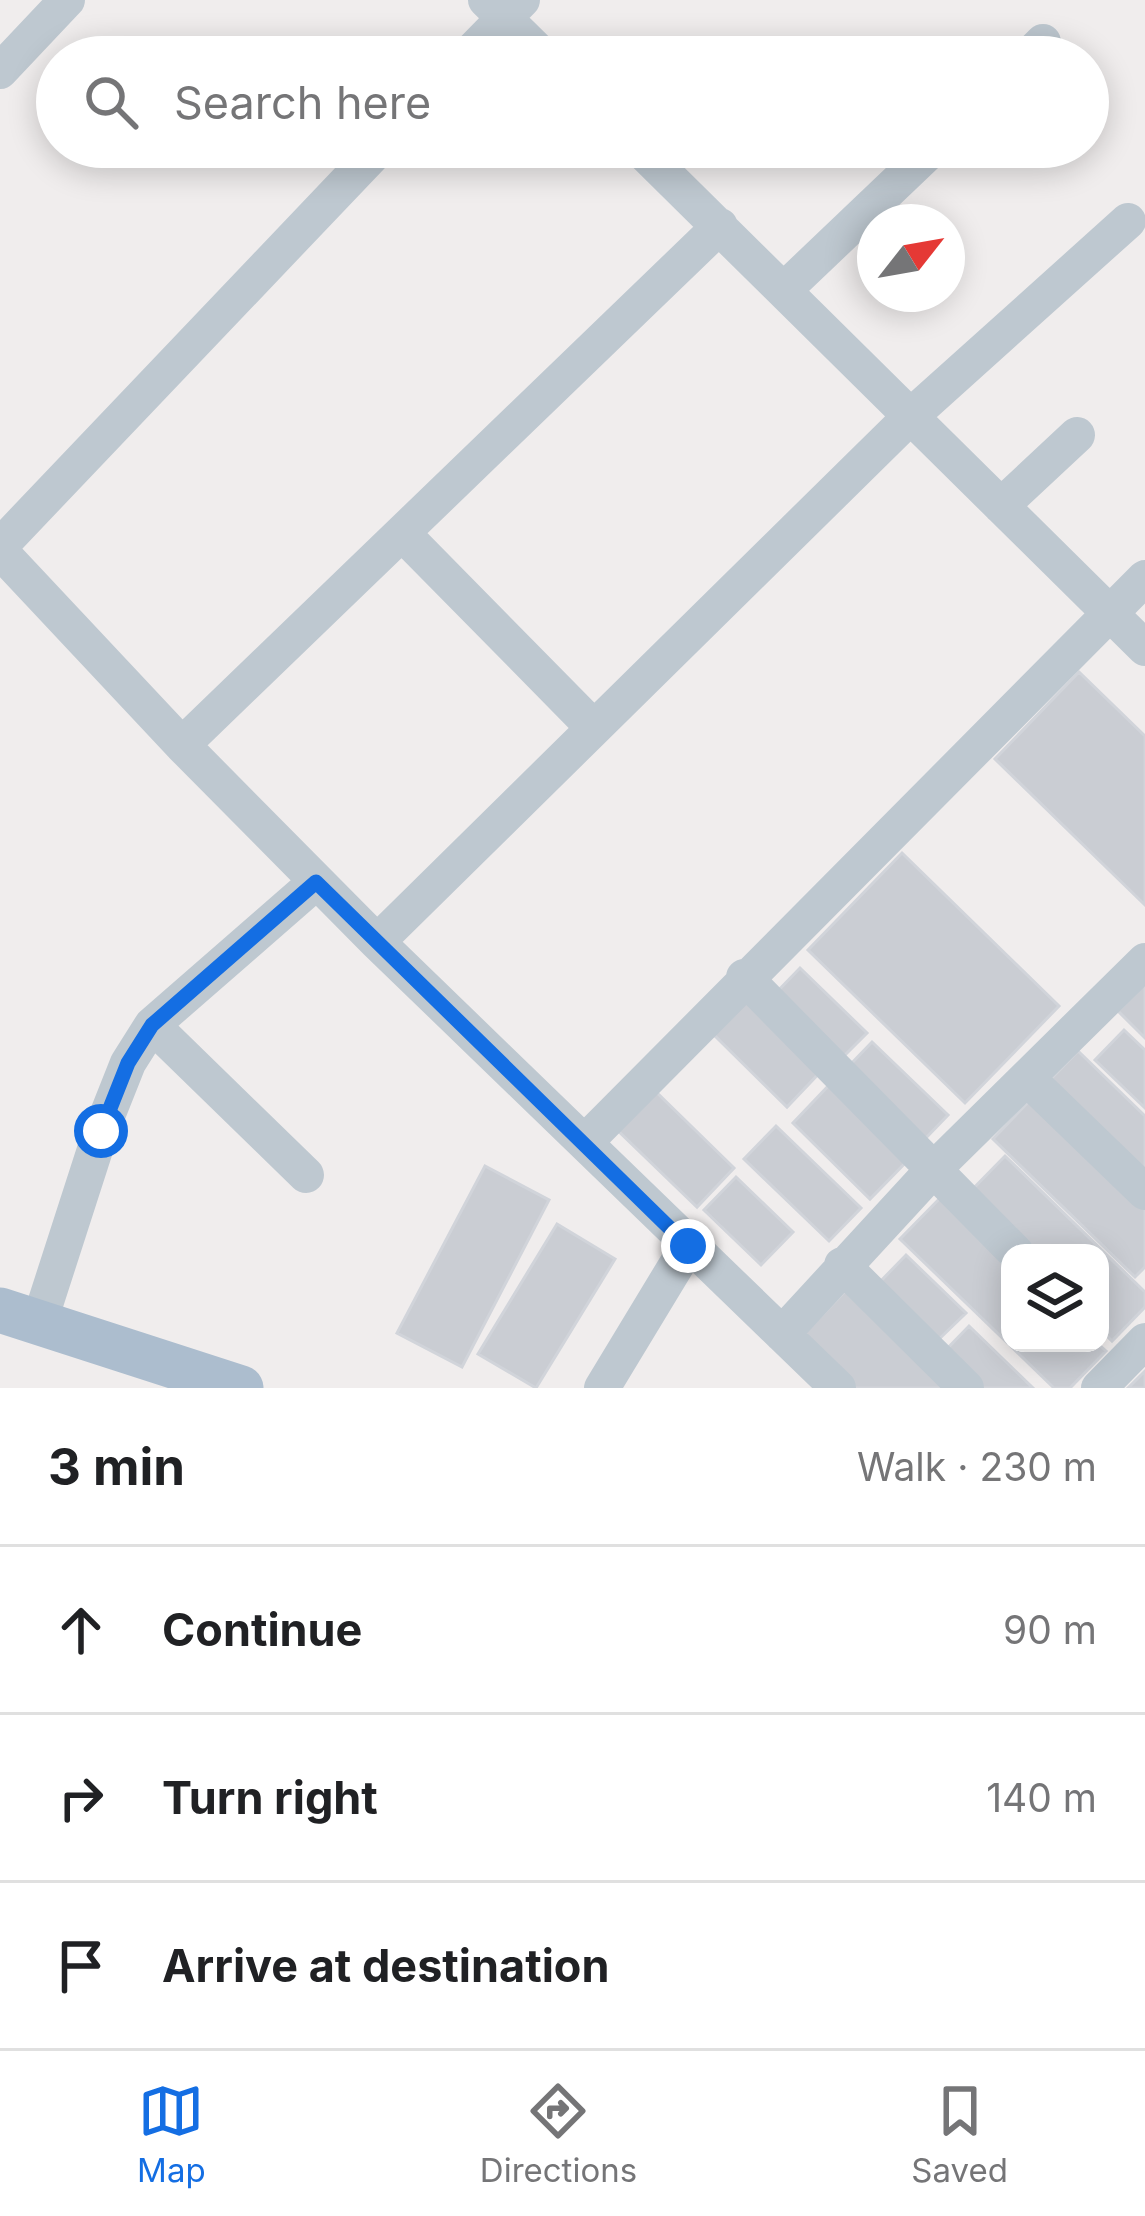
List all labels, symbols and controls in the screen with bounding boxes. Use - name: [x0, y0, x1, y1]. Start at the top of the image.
- search box: [36, 36, 1109, 168]
- icon: search: [78, 69, 144, 135]
- text: Search here: [174, 75, 431, 130]
- north arrow: [857, 204, 965, 312]
- route start: [74, 1104, 128, 1158]
- route end: [661, 1219, 715, 1273]
- map controls: [1001, 1244, 1109, 1352]
- button: layers: [1001, 1244, 1109, 1352]
- text: 3 min: [48, 1436, 185, 1497]
- text: Walk · 230 m: [857, 1443, 1097, 1490]
- icon: ahead: [48, 1597, 114, 1663]
- text: Continue: [162, 1602, 362, 1657]
- text: 90 m: [1003, 1606, 1097, 1653]
- icon: right: [48, 1765, 114, 1831]
- text: Turn right: [162, 1770, 378, 1825]
- text: 140 m: [986, 1774, 1097, 1821]
- icon: arrive: [48, 1933, 114, 1999]
- text: Arrive at destination: [162, 1938, 609, 1993]
- tab: Map: [137, 2078, 206, 2190]
- tab: Directions: [480, 2078, 637, 2190]
- tab: Saved: [911, 2078, 1008, 2190]

